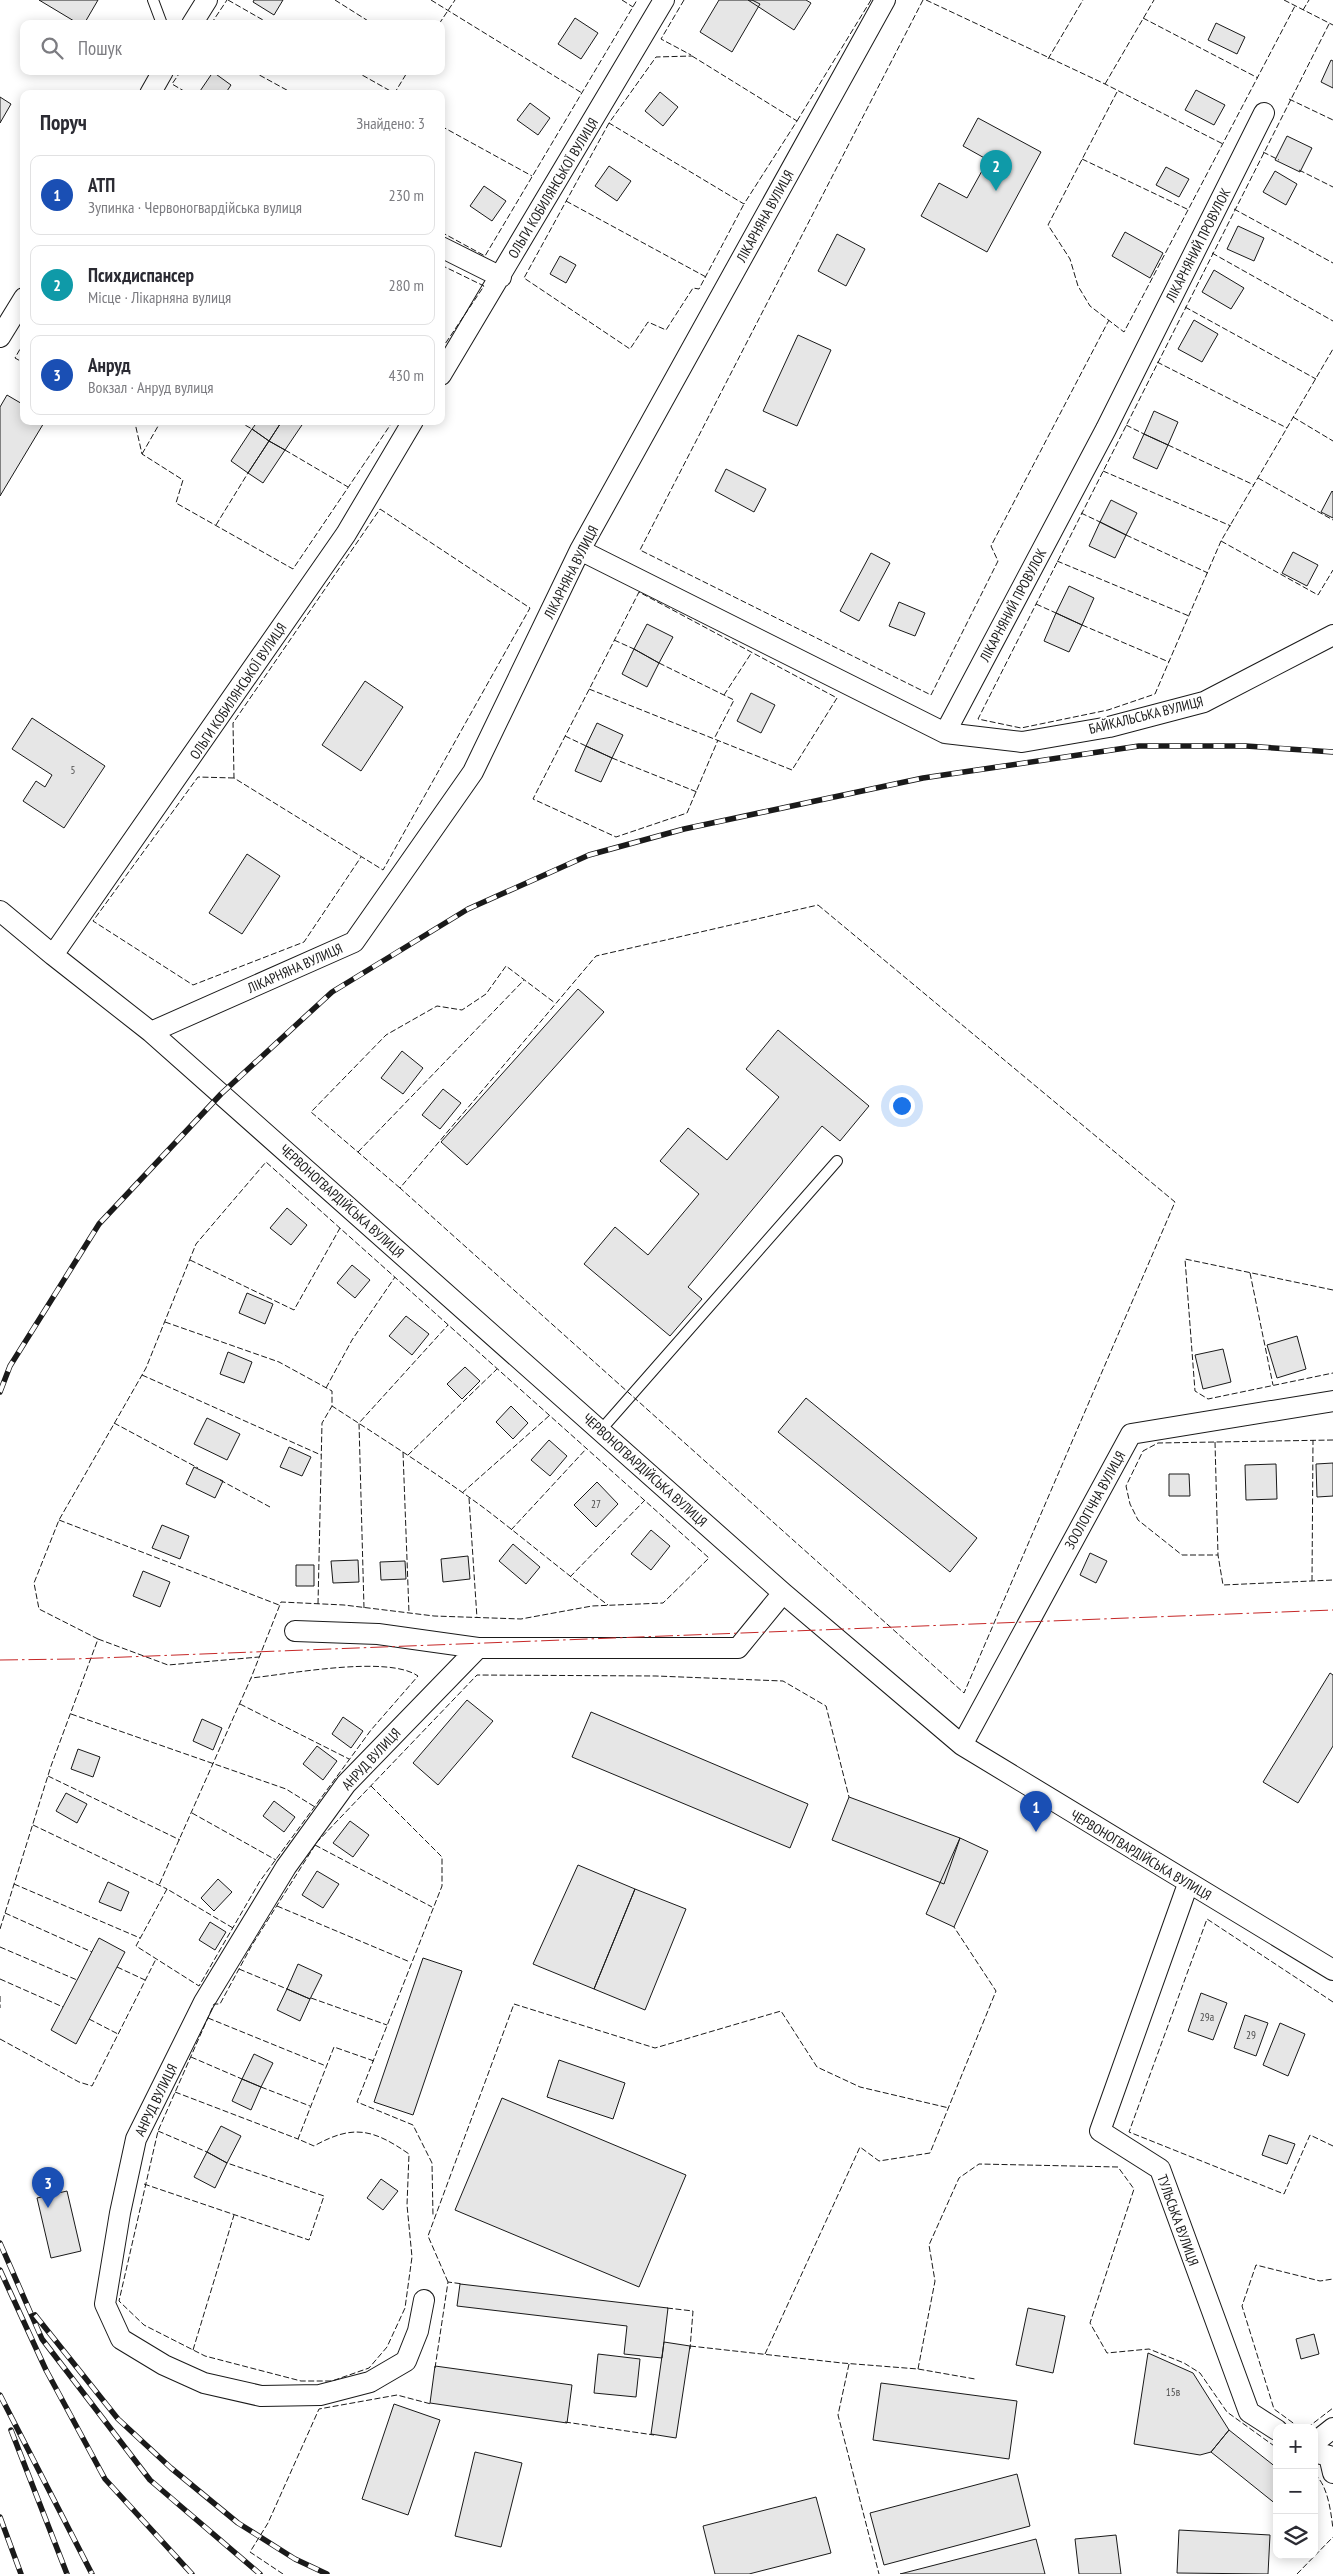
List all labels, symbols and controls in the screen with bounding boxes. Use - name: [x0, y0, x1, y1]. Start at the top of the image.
- search box: [20, 20, 445, 75]
- icon: search: [38, 34, 66, 62]
- text: Пошук: [78, 36, 122, 60]
- text: Поруч: [40, 109, 87, 136]
- text: Знайдено: 3: [356, 113, 425, 133]
- street label: ОЛЬГИ КОБИЛЯНСЬКОЇ ВУЛИЦЯ: [504, 114, 602, 262]
- pin: 2: [980, 150, 1012, 191]
- street label: ЛІКАРНЯНА ВУЛИЦЯ: [732, 167, 798, 266]
- text: АТП: [88, 173, 115, 197]
- text: 1: [53, 185, 61, 205]
- text: 230 m: [389, 185, 424, 205]
- street label: ЛІКАРНЯНИЙ ПРОВУЛОК: [1161, 185, 1235, 306]
- text: Зупинка · Червоногвардійська вулиця: [88, 197, 302, 217]
- text: Психдиспансер: [88, 263, 194, 287]
- text: 2: [53, 275, 61, 295]
- text: 280 m: [389, 275, 424, 295]
- text: Місце · Лікарняна вулиця: [88, 287, 231, 307]
- text: Анруд: [88, 353, 130, 377]
- text: 3: [53, 365, 61, 385]
- text: 430 m: [389, 365, 424, 385]
- text: Вокзал · Анруд вулиця: [88, 377, 214, 397]
- street label: ЛІКАРНЯНА ВУЛИЦЯ: [539, 522, 602, 623]
- street label: ЛІКАРНЯНИЙ ПРОВУЛОК: [975, 545, 1050, 665]
- street label: ОЛЬГИ КОБИЛЯНСЬКОЇ ВУЛИЦЯ: [186, 619, 290, 763]
- street label: БАЙКАЛЬСЬКА ВУЛИЦЯ: [1087, 692, 1205, 738]
- house number: 5: [71, 763, 76, 777]
- street label: ЛІКАРНЯНА ВУЛИЦЯ: [244, 939, 345, 997]
- your location: [889, 1093, 915, 1119]
- street label: ЧЕРВОНОГВАРДІЙСЬКА ВУЛИЦЯ: [276, 1140, 408, 1262]
- street label: ЧЕРВОНОГВАРДІЙСЬКА ВУЛИЦЯ: [579, 1409, 711, 1531]
- street label: ЗООЛОГІЧНА ВУЛИЦЯ: [1061, 1448, 1129, 1552]
- house number: 27: [591, 1497, 601, 1511]
- street label: АНРУД ВУЛИЦЯ: [338, 1724, 404, 1794]
- pin: 1: [1020, 1791, 1052, 1832]
- street label: ЧЕРВОНОГВАРДІЙСЬКА ВУЛИЦЯ: [1067, 1806, 1215, 1904]
- house number: 29а: [1200, 2010, 1214, 2024]
- house number: 29: [1246, 2028, 1256, 2042]
- street label: АНРУД ВУЛИЦЯ: [131, 2061, 181, 2139]
- pin: 3: [32, 2167, 64, 2208]
- street label: ТУЛЬСЬКА ВУЛИЦЯ: [1153, 2172, 1203, 2268]
- house number: 15в: [1166, 2385, 1181, 2399]
- map controls: [1273, 2424, 1318, 2559]
- button: +: [1273, 2424, 1318, 2469]
- button: −: [1273, 2469, 1318, 2514]
- button: layers: [1273, 2514, 1318, 2559]

